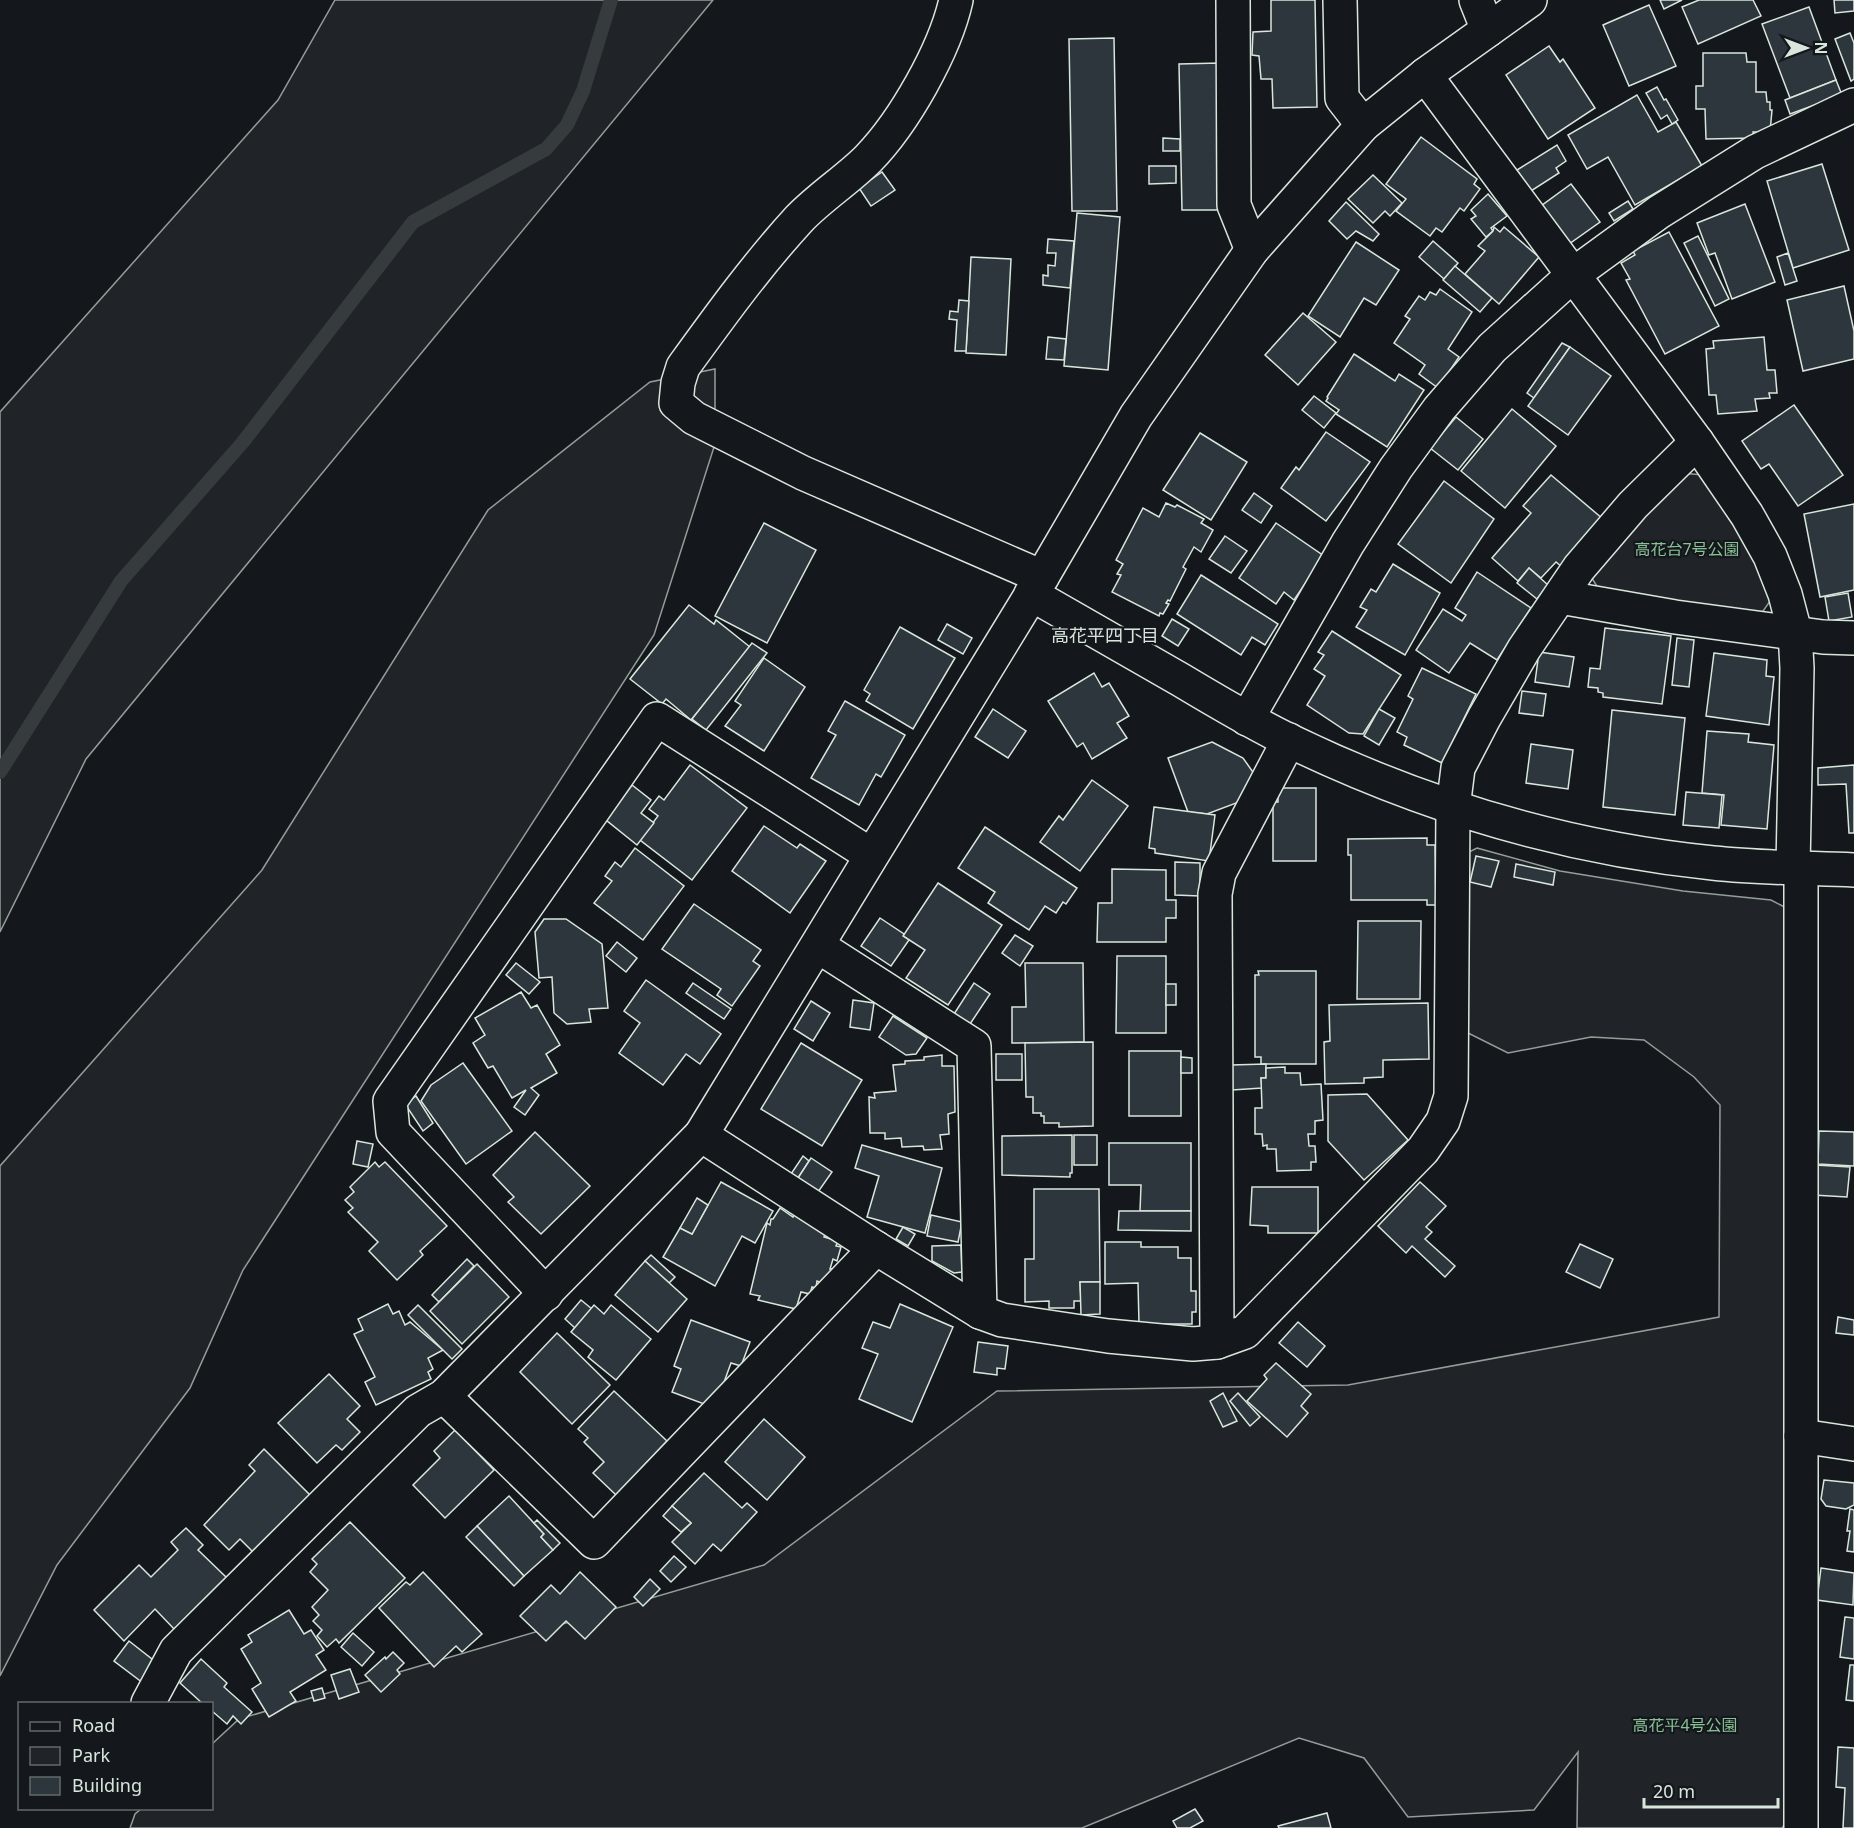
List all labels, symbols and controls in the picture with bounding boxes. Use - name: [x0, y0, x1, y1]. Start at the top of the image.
- north arrow: [1776, 18, 1836, 78]
- text: N: [1810, 41, 1832, 55]
- park label: 高花台7号公園: [1634, 538, 1740, 560]
- district label: 高花平四丁目: [1051, 623, 1159, 647]
- legend: [18, 1702, 213, 1810]
- text: Road: [72, 1713, 115, 1737]
- park label: 高花平4号公園: [1632, 1714, 1738, 1736]
- text: Park: [72, 1743, 110, 1767]
- scale bar: [1644, 1771, 1778, 1809]
- text: Building: [72, 1773, 142, 1797]
- text: 20 m: [1653, 1779, 1695, 1803]

